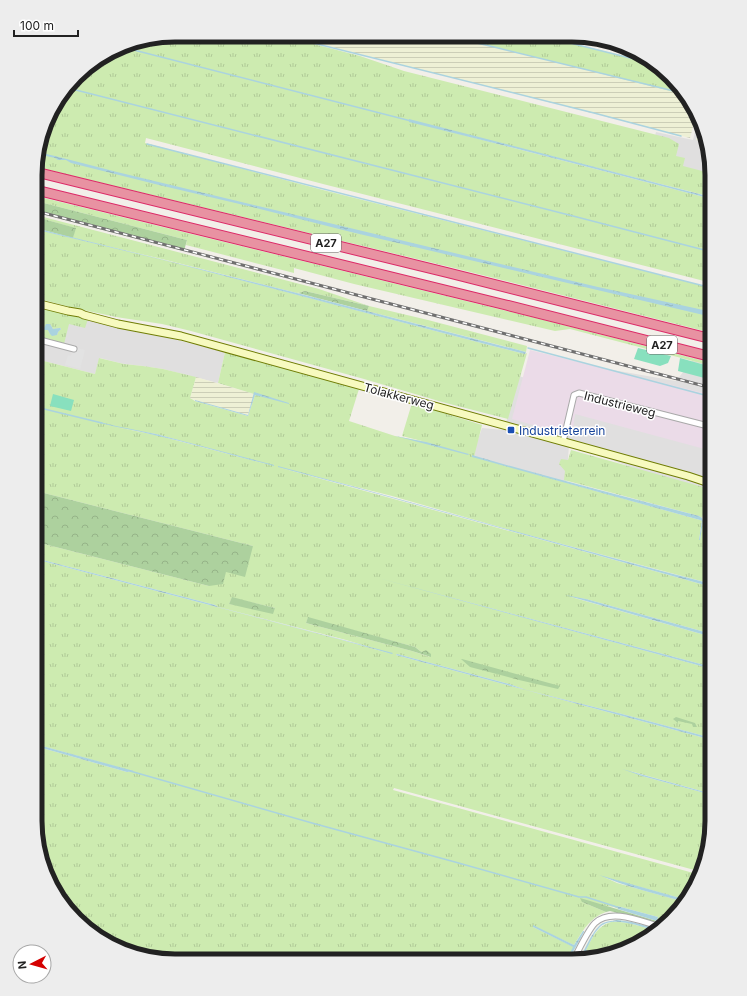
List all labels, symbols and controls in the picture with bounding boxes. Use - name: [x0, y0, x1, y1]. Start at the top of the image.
- scale bar: [14, 12, 78, 38]
- text: 100 m: [20, 18, 54, 33]
- road number: A27: [311, 234, 341, 252]
- road number: A27: [647, 336, 677, 354]
- street label: Tolakkerweg: [362, 379, 436, 413]
- street label: Industrieweg: [583, 388, 657, 420]
- place label: Industrieterrein: [519, 423, 605, 438]
- marker: Industrieterrein: [506, 425, 516, 435]
- north arrow: [12, 944, 52, 984]
- text: N: [15, 960, 29, 970]

